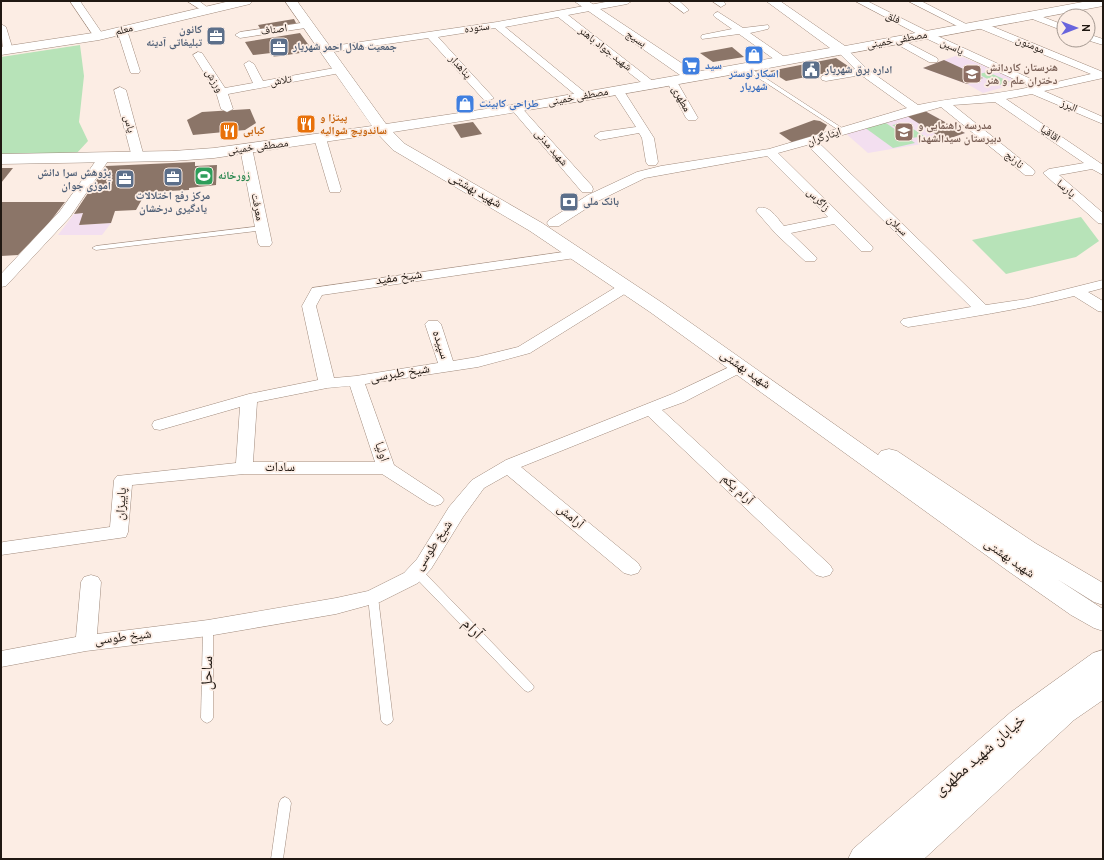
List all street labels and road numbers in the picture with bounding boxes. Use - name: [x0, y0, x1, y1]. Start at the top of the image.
- street label: فلق: [883, 8, 903, 28]
- street label: ستوده: [463, 19, 491, 37]
- street label: معلم: [114, 21, 134, 39]
- street label: اصناف: [260, 21, 288, 39]
- street label: شهید جواد باهنر: [575, 23, 635, 74]
- street label: بسیج: [623, 27, 649, 51]
- street label: مصطفی خمینی: [866, 28, 928, 52]
- street label: مومنون: [1013, 33, 1047, 57]
- street label: یاسین: [938, 36, 966, 59]
- street label: پناهدار: [445, 51, 475, 82]
- street label: ورزش: [202, 67, 226, 95]
- street label: تلاش: [269, 72, 294, 90]
- street label: مطهری: [668, 84, 694, 114]
- street label: مصطفی خمینی: [547, 85, 609, 109]
- street label: البرز: [1058, 96, 1080, 116]
- street label: یاس: [120, 114, 138, 135]
- street label: اقاقیا: [1037, 122, 1063, 146]
- street label: ایثارگران: [805, 125, 843, 149]
- street label: شهید مدنی: [531, 127, 571, 169]
- street label: مصطفی خمینی: [227, 136, 289, 158]
- street label: نارنج: [1002, 148, 1026, 172]
- street label: شهید بهشتی: [446, 170, 504, 212]
- street label: پارسا: [1054, 177, 1079, 201]
- street label: زاگرس: [803, 185, 833, 215]
- street label: معرفت: [247, 192, 267, 222]
- street label: سبلان: [884, 213, 910, 239]
- street label: شیخ مفید: [375, 267, 423, 289]
- street label: سپیده: [428, 329, 452, 361]
- street label: شهید بهشتی: [717, 347, 773, 393]
- street label: شیخ طبرسی: [369, 361, 431, 387]
- street label: اولیا: [370, 440, 392, 464]
- street label: سادات: [265, 460, 295, 476]
- street label: آرام یکم: [718, 471, 757, 509]
- street label: پاییزان: [113, 487, 131, 521]
- street label: آرامش: [553, 500, 588, 533]
- street label: شیخ طوسی: [411, 518, 457, 574]
- street label: شهید بهشتی: [981, 536, 1037, 582]
- street label: آرام: [457, 614, 487, 644]
- street label: شیخ طوسی: [94, 627, 152, 649]
- street label: ساحل: [198, 656, 218, 690]
- street label: خیابان شهید مطهری: [930, 711, 1030, 801]

